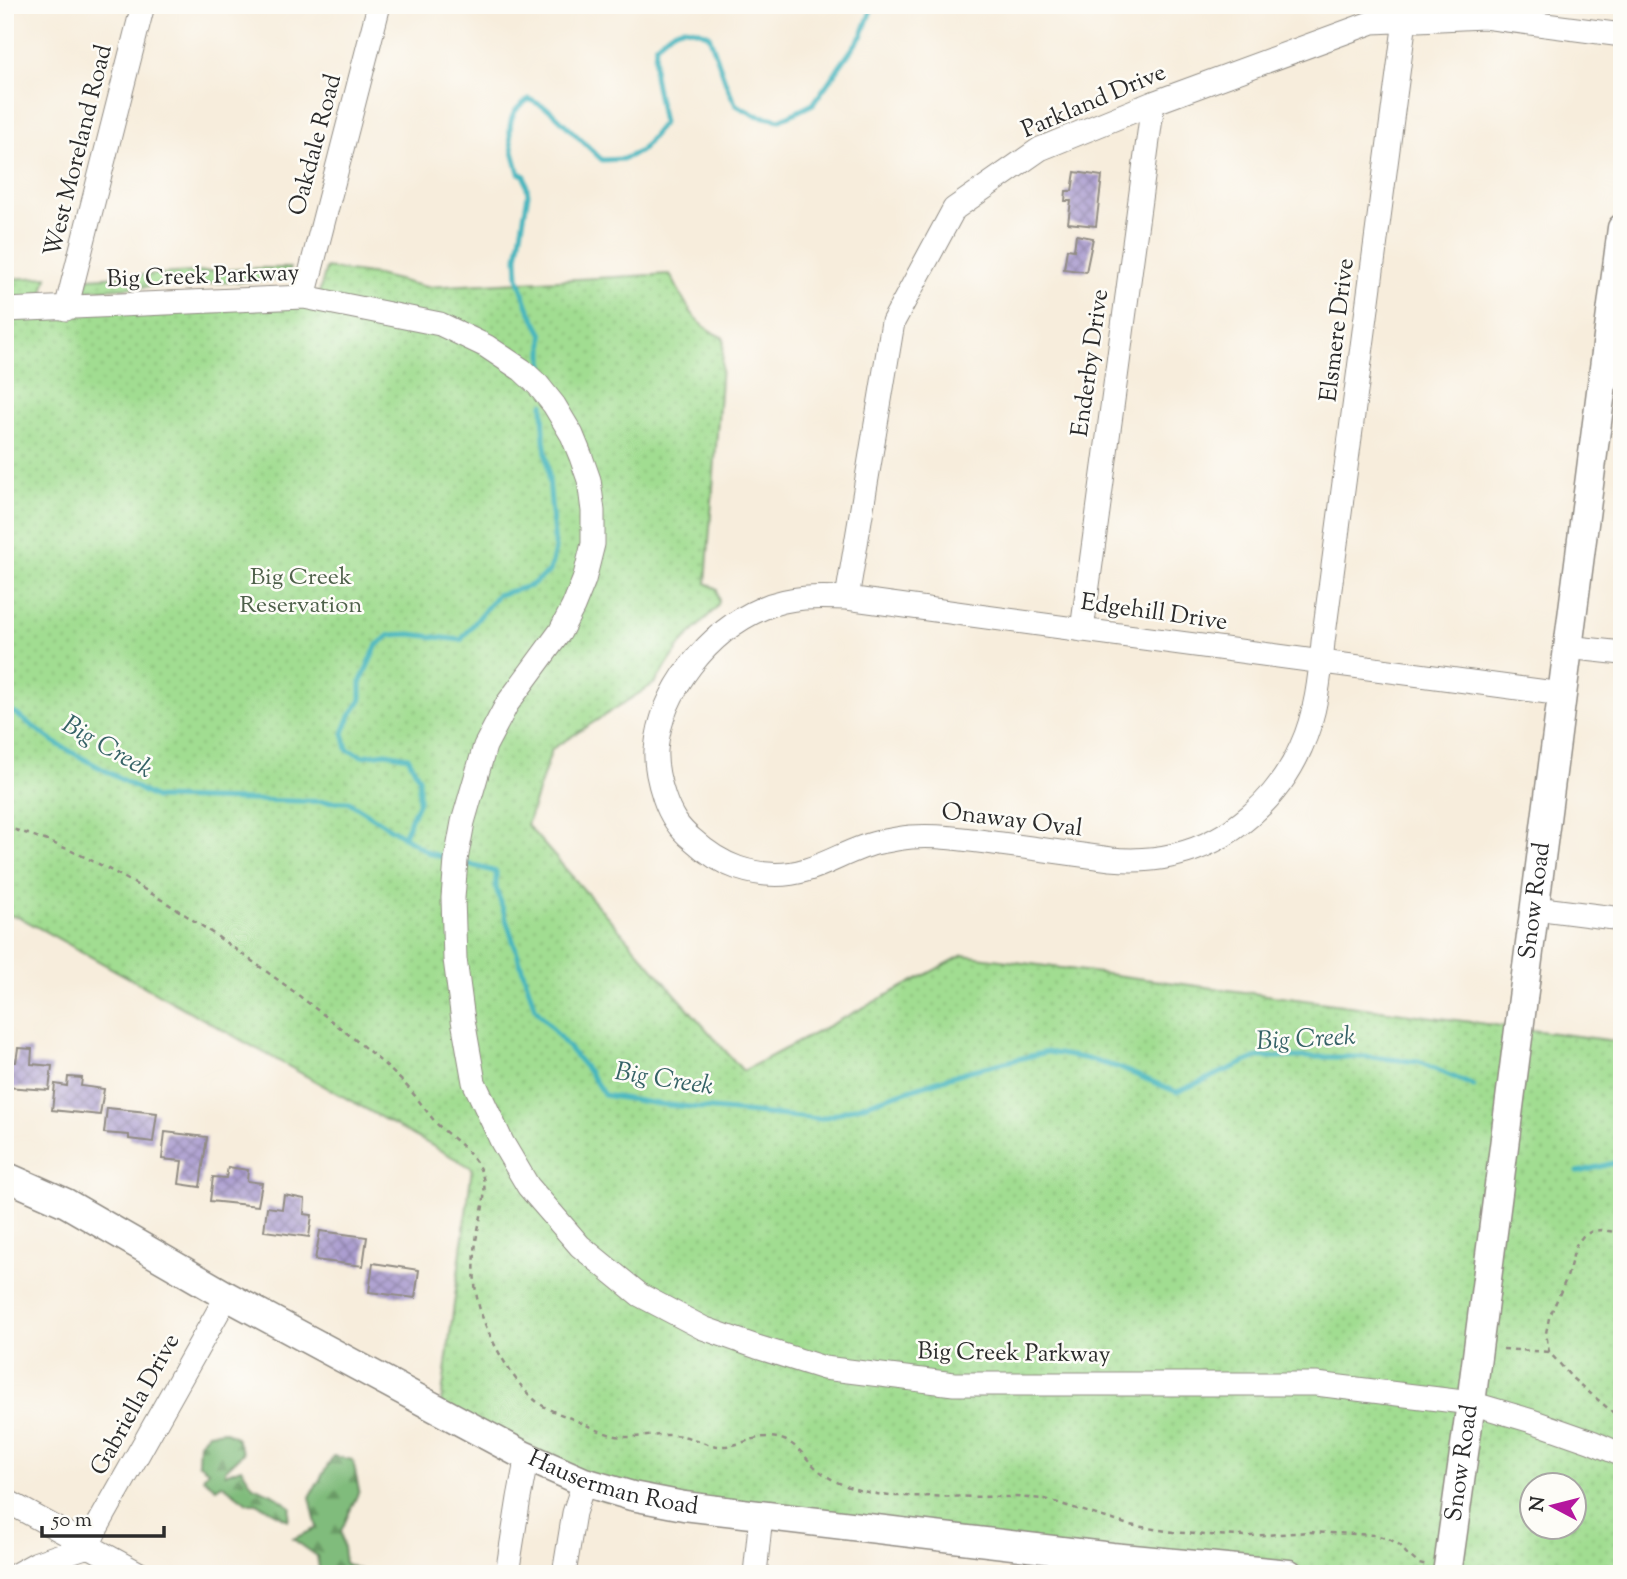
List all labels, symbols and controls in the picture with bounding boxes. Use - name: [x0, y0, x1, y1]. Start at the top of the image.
- street label: West Moreland Road: [36, 41, 122, 261]
- street label: Parkland Drive: [1016, 56, 1172, 148]
- street label: Oakdale Road: [281, 70, 351, 220]
- street label: Elsmere Drive: [1312, 256, 1364, 404]
- street label: Big Creek Parkway: [106, 257, 300, 297]
- street label: Enderby Drive: [1064, 287, 1118, 439]
- park label: Big Creek Reservation: [240, 561, 362, 623]
- street label: Edgehill Drive: [1079, 586, 1229, 640]
- water label: Big Creek: [55, 707, 159, 789]
- street label: Onaway Oval: [939, 795, 1085, 847]
- street label: Snow Road: [1511, 840, 1560, 961]
- water label: Big Creek: [1255, 1019, 1357, 1061]
- water label: Big Creek: [612, 1054, 716, 1106]
- street label: Gabriella Drive: [83, 1328, 189, 1482]
- street label: Big Creek Parkway: [917, 1335, 1111, 1373]
- street label: Snow Road: [1438, 1402, 1488, 1524]
- street label: Hauserman Road: [522, 1442, 701, 1525]
- north arrow: [1518, 1470, 1588, 1540]
- scale bar: [42, 1495, 164, 1539]
- text: N: [1524, 1495, 1553, 1513]
- text: 50 m: [51, 1506, 92, 1536]

